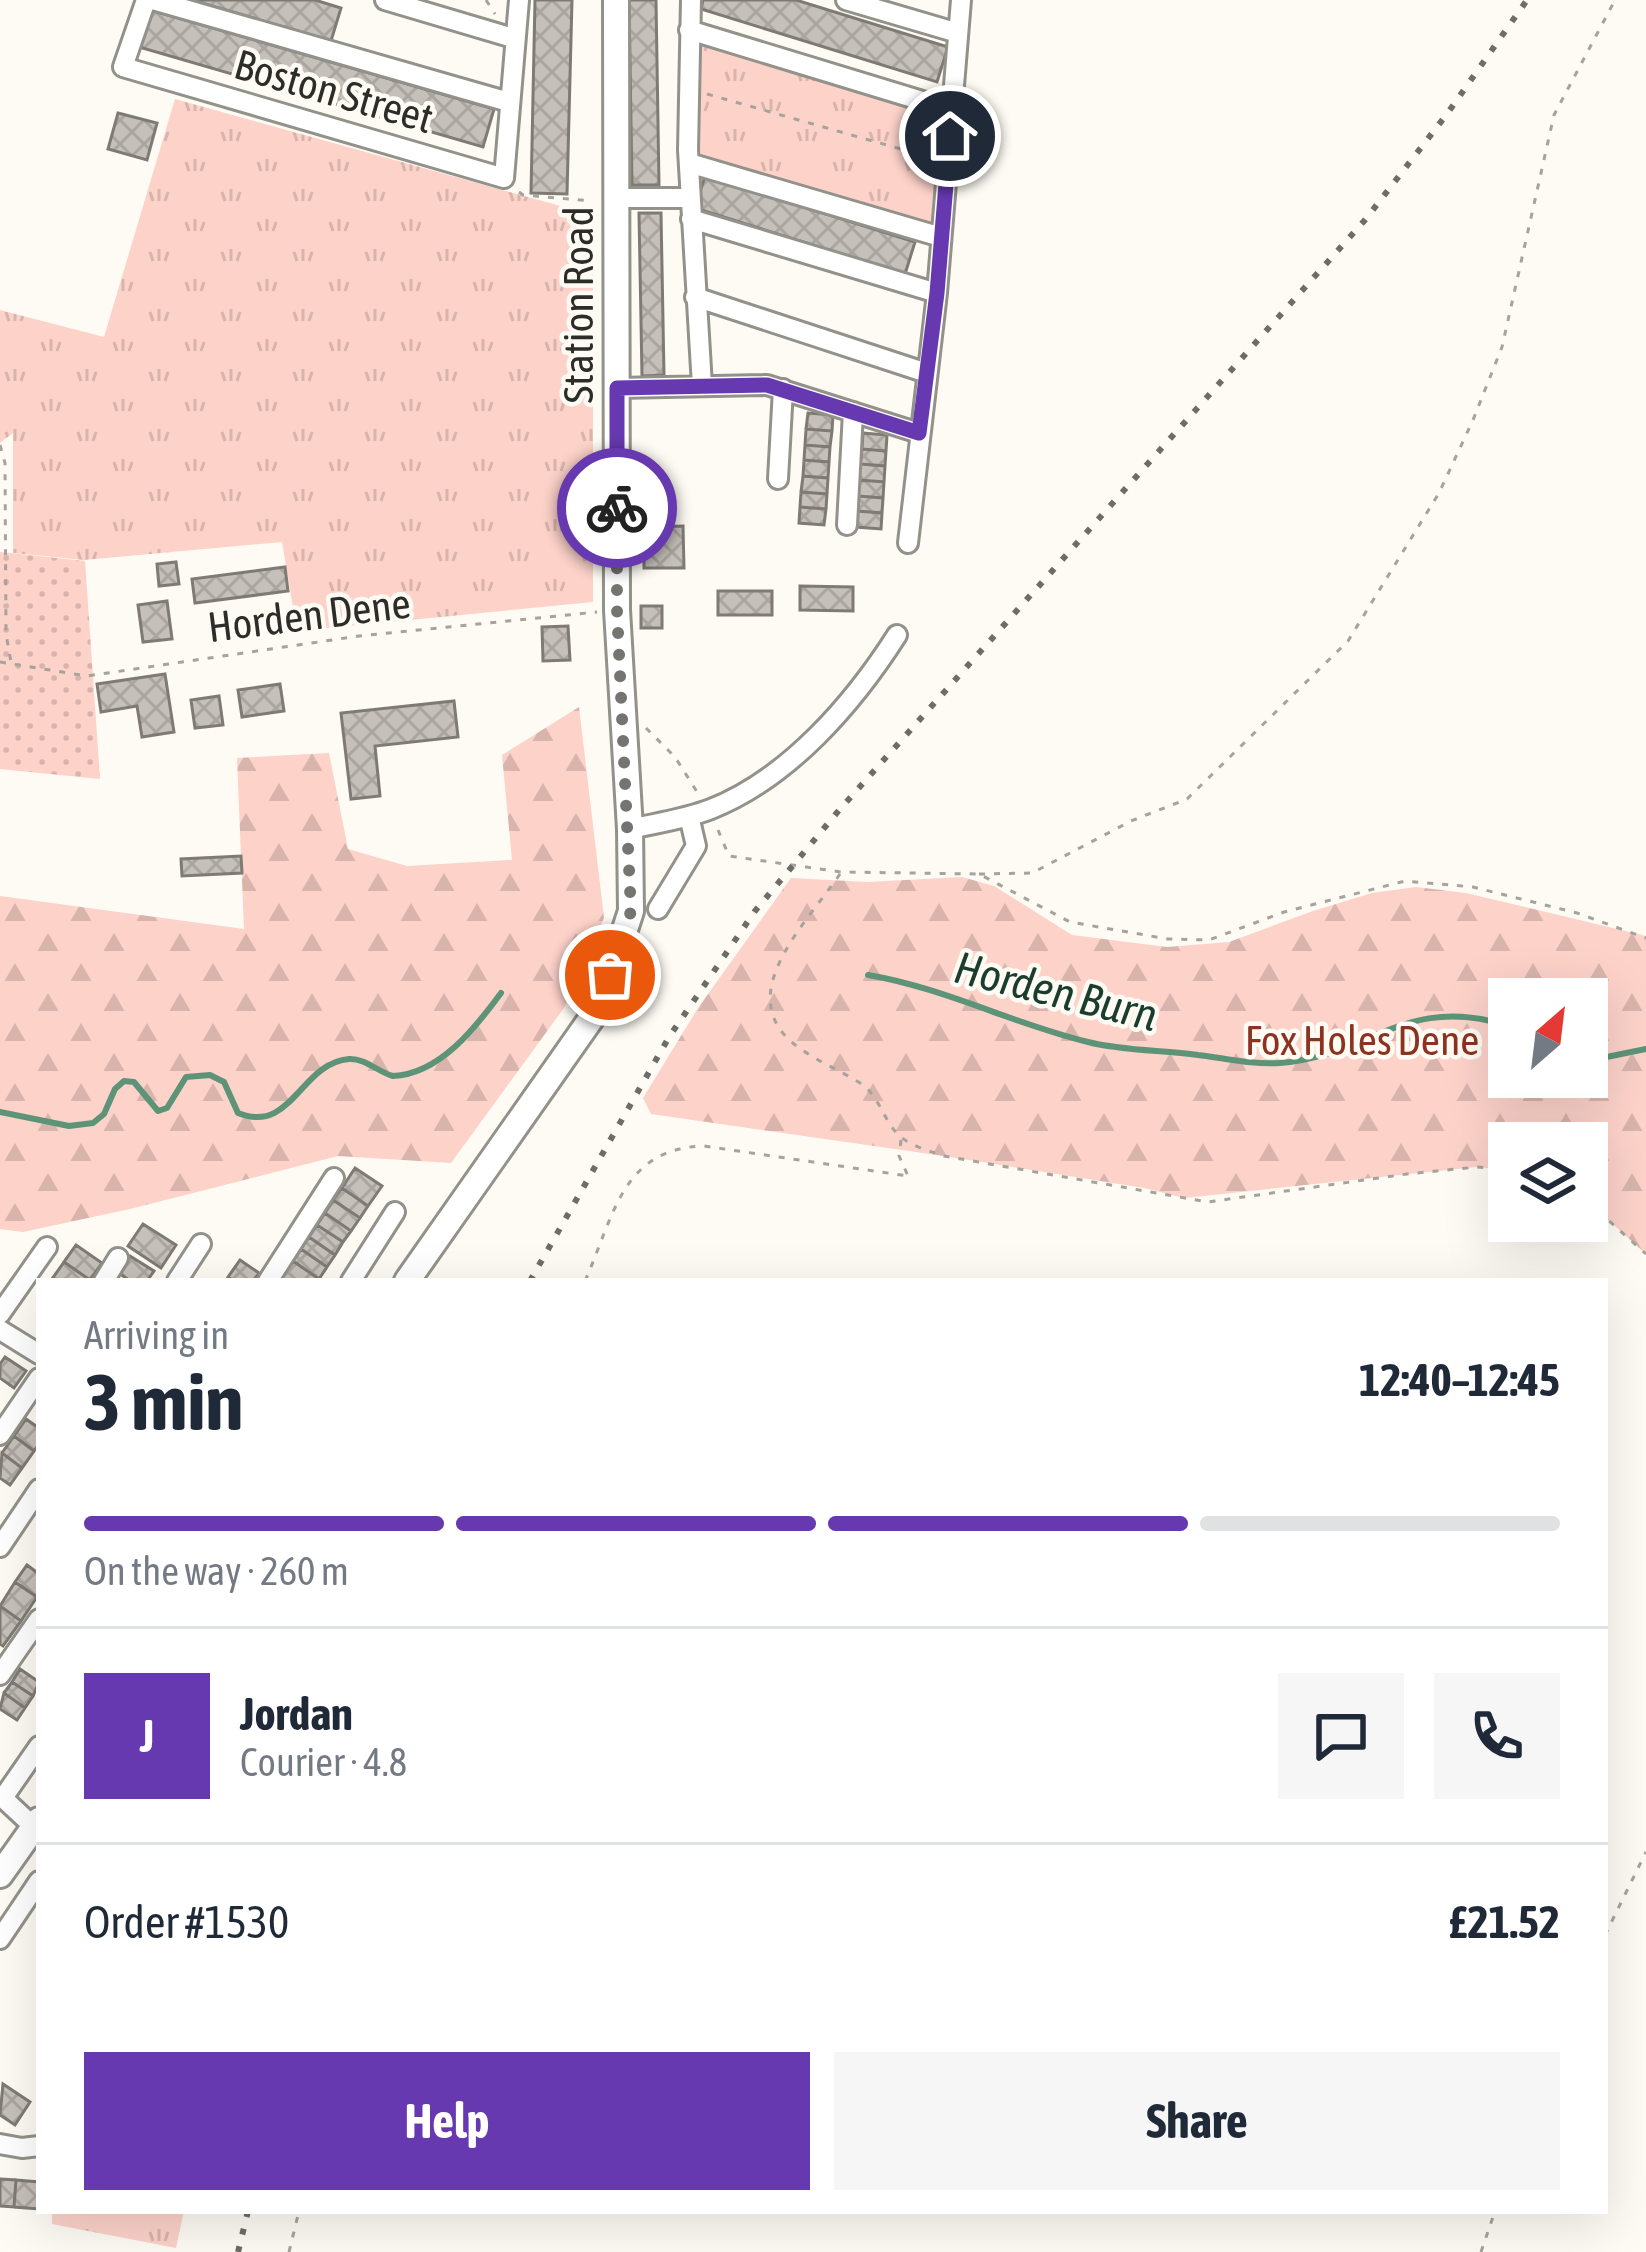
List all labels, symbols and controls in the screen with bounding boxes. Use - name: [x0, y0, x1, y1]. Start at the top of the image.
- street label: Boston Street: [229, 40, 439, 142]
- pin: [899, 85, 1001, 187]
- icon: home: [917, 103, 983, 169]
- street label: Station Road: [554, 206, 602, 404]
- courier: [557, 448, 677, 568]
- icon: bike: [584, 475, 650, 541]
- street label: Horden Dene: [205, 579, 413, 651]
- pin: [559, 924, 661, 1026]
- water label: Horden Burn: [949, 941, 1163, 1041]
- icon: bag: [577, 942, 643, 1008]
- north arrow: [1488, 978, 1608, 1098]
- map controls: [1488, 978, 1608, 1242]
- park label: Fox Holes Dene: [1245, 1016, 1479, 1064]
- button: layers: [1488, 1122, 1608, 1242]
- text: Arriving in: [84, 1313, 229, 1357]
- text: 12:40–12:45: [1359, 1354, 1560, 1406]
- text: 3 min: [84, 1357, 243, 1447]
- text: On the way · 260 m: [84, 1549, 349, 1593]
- button: chat: [1278, 1673, 1404, 1799]
- button: phone: [1434, 1673, 1560, 1799]
- text: Jordan: [240, 1688, 353, 1740]
- text: J: [140, 1710, 154, 1762]
- text: Courier · 4.8: [240, 1740, 407, 1784]
- text: Order #1530: [84, 1896, 289, 1948]
- text: £21.52: [1448, 1896, 1560, 1948]
- button: Help: [84, 2052, 810, 2190]
- button: Share: [834, 2052, 1560, 2190]

